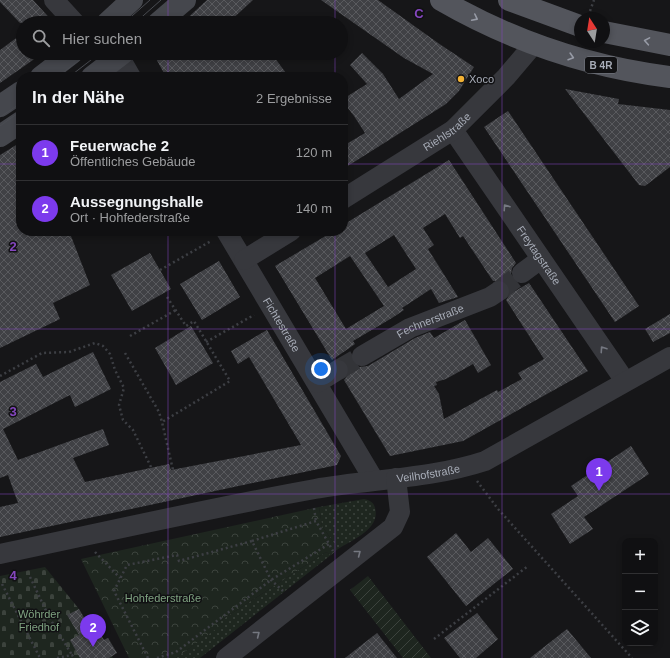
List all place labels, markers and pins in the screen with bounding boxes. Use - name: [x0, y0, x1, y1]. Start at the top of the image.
- place label: Xoco: [469, 73, 494, 85]
- marker: Xoco: [456, 74, 466, 84]
- pin: 1: [586, 458, 612, 491]
- pin: 2: [80, 614, 106, 647]

